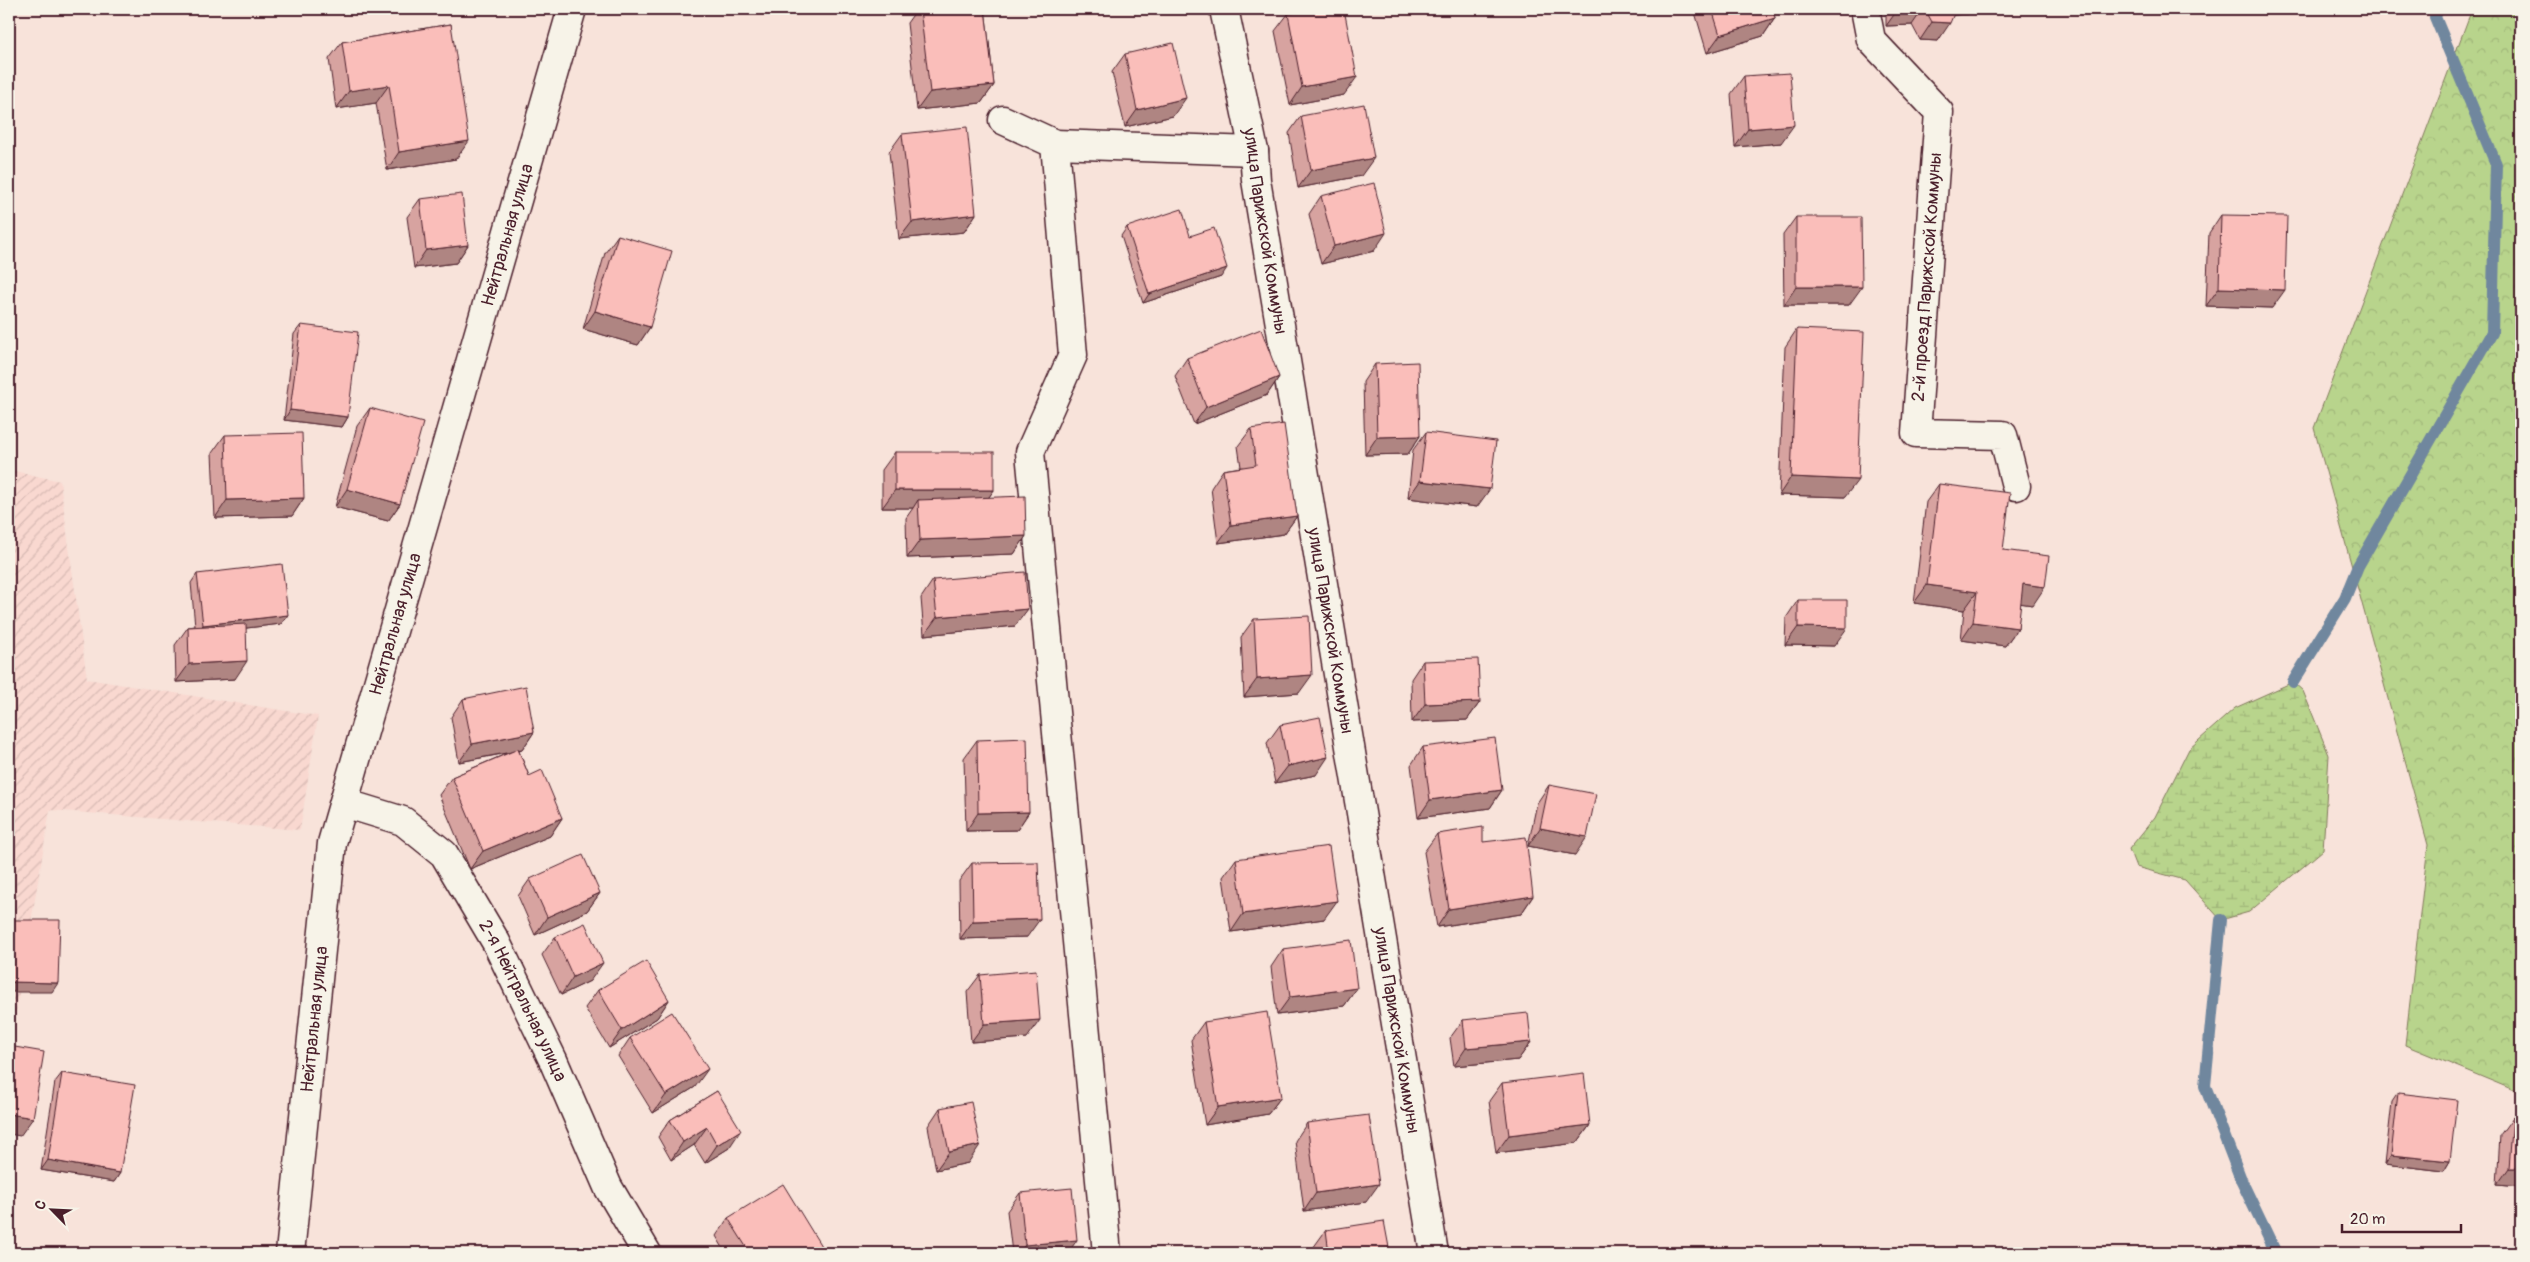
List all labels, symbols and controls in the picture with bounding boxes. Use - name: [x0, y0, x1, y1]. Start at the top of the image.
- street label: улица Парижской Коммуны: [1238, 125, 1293, 336]
- street label: 2-й проезд Парижской Коммуны: [1907, 152, 1947, 402]
- street label: Нейтральная улица: [476, 161, 538, 309]
- street label: улица Парижской Коммуны: [1302, 525, 1359, 735]
- street label: Нейтральная улица: [364, 550, 426, 698]
- street label: 2-я Нейтральная улица: [474, 915, 572, 1085]
- street label: улица Парижской Коммуны: [1368, 924, 1425, 1135]
- street label: Нейтральная улица: [295, 945, 333, 1094]
- north arrow: [28, 1184, 78, 1234]
- text: С: [31, 1197, 50, 1212]
- scale bar: [2342, 1202, 2461, 1234]
- text: 20 m: [2350, 1210, 2385, 1229]

